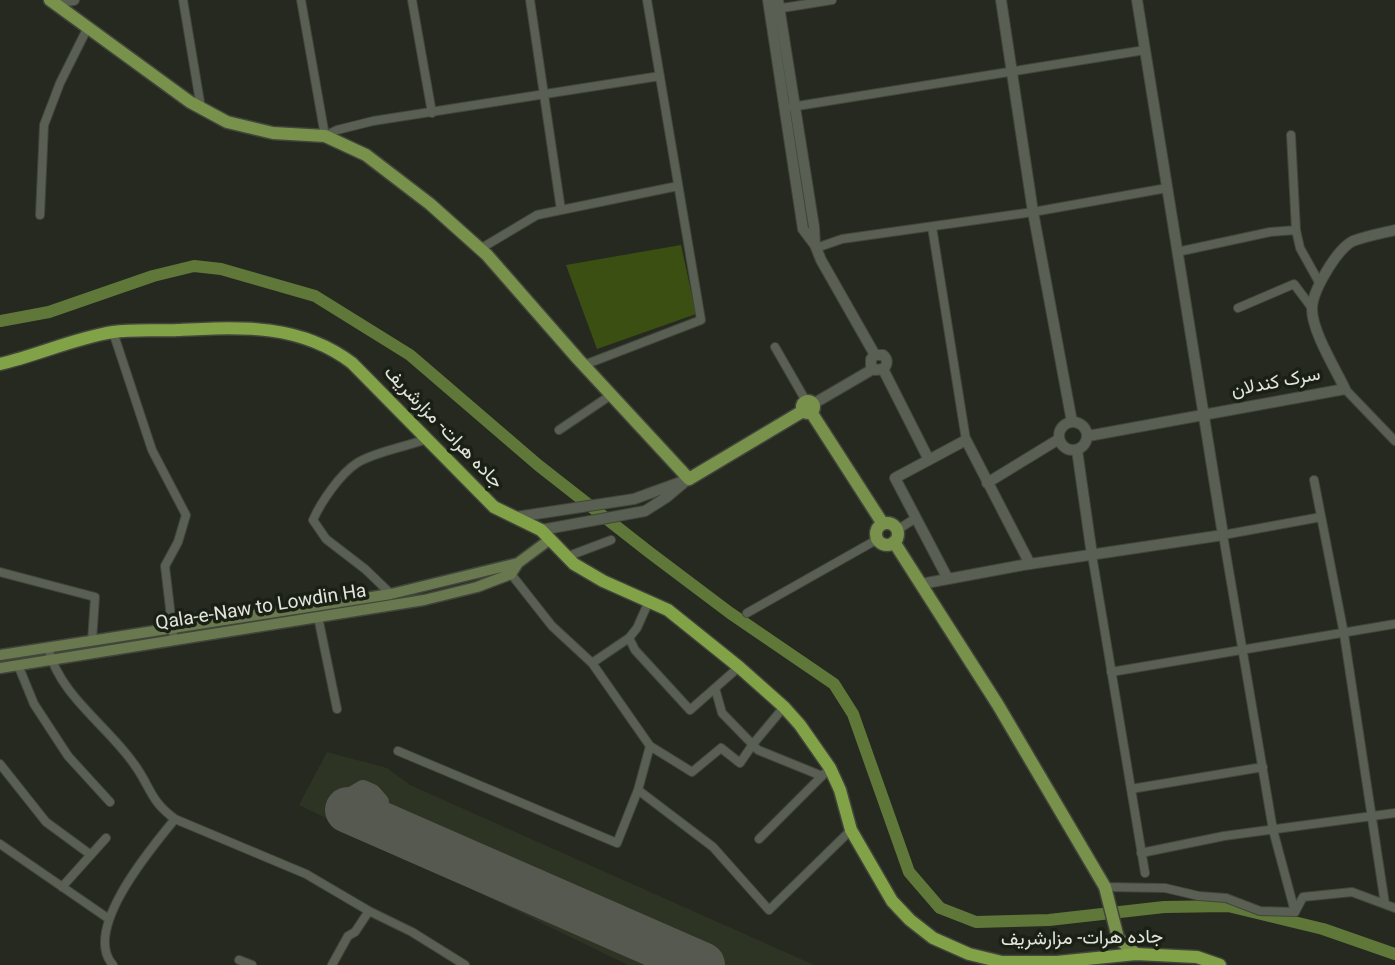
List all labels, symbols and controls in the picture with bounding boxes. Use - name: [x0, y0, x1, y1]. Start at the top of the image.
- street label: جاده هرات- مزارشریف: [379, 362, 507, 494]
- street label: سرک کندلان: [1229, 363, 1323, 403]
- street label: Qala-e-Naw to Lowdin Ha: [154, 580, 368, 636]
- street label: جاده هرات- مزارشریف: [1001, 926, 1163, 952]

